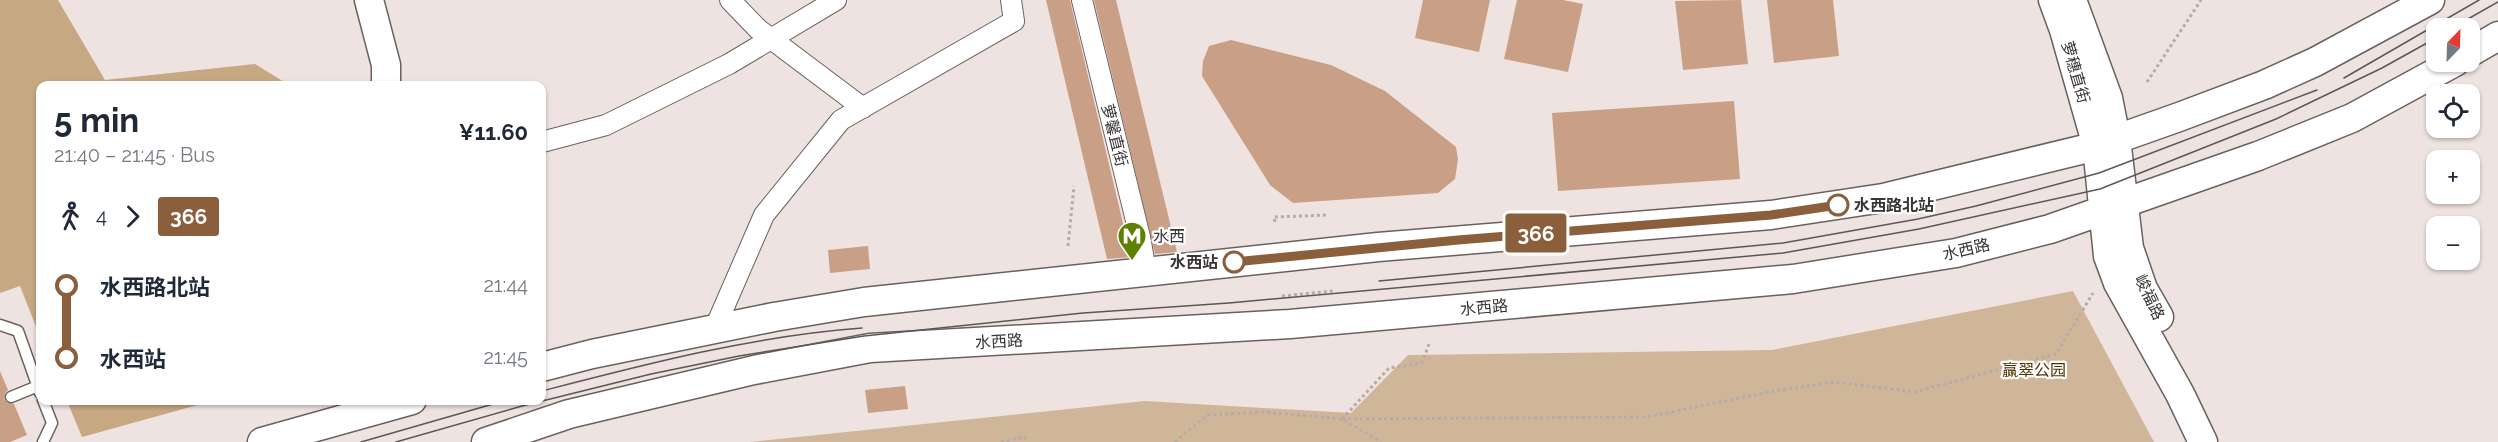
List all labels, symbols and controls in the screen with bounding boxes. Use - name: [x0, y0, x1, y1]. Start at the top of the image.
- north arrow: [2426, 18, 2480, 72]
- map controls: [2426, 18, 2480, 270]
- street label: 萝穗直街: [2058, 39, 2093, 106]
- button: locate: [2426, 84, 2480, 138]
- text: 5 min: [54, 101, 139, 140]
- street label: 萝馨直街: [1098, 102, 1131, 168]
- text: ¥11.60: [459, 119, 528, 145]
- text: 21:40 – 21:45 · Bus: [54, 143, 215, 167]
- button: +: [2426, 150, 2480, 204]
- marker: 水西路北站: [1827, 194, 1849, 216]
- place label: 水西路北站: [1854, 196, 1934, 215]
- icon: walk: [54, 200, 87, 233]
- icon: forward: [116, 200, 149, 233]
- text: 4: [96, 204, 107, 228]
- text: 366: [170, 204, 207, 229]
- line badge: 366: [1502, 214, 1570, 252]
- button: −: [2426, 216, 2480, 270]
- metro station icon: 水西: [1116, 220, 1148, 262]
- text: 366: [1517, 221, 1555, 246]
- place label: 水西: [1153, 227, 1185, 246]
- street label: 水西路: [1941, 235, 1992, 264]
- marker: 水西站: [1223, 251, 1245, 273]
- place label: 水西站: [1170, 253, 1218, 272]
- street label: 峻福路: [2131, 271, 2168, 323]
- text: 21:44: [483, 273, 528, 297]
- text: 水西路北站: [100, 274, 210, 300]
- street label: 水西路: [1459, 296, 1509, 319]
- street label: 水西路: [975, 331, 1023, 352]
- text: 21:45: [483, 345, 528, 369]
- text: 水西站: [100, 346, 166, 372]
- park label: 赢翠公园: [2002, 361, 2066, 380]

